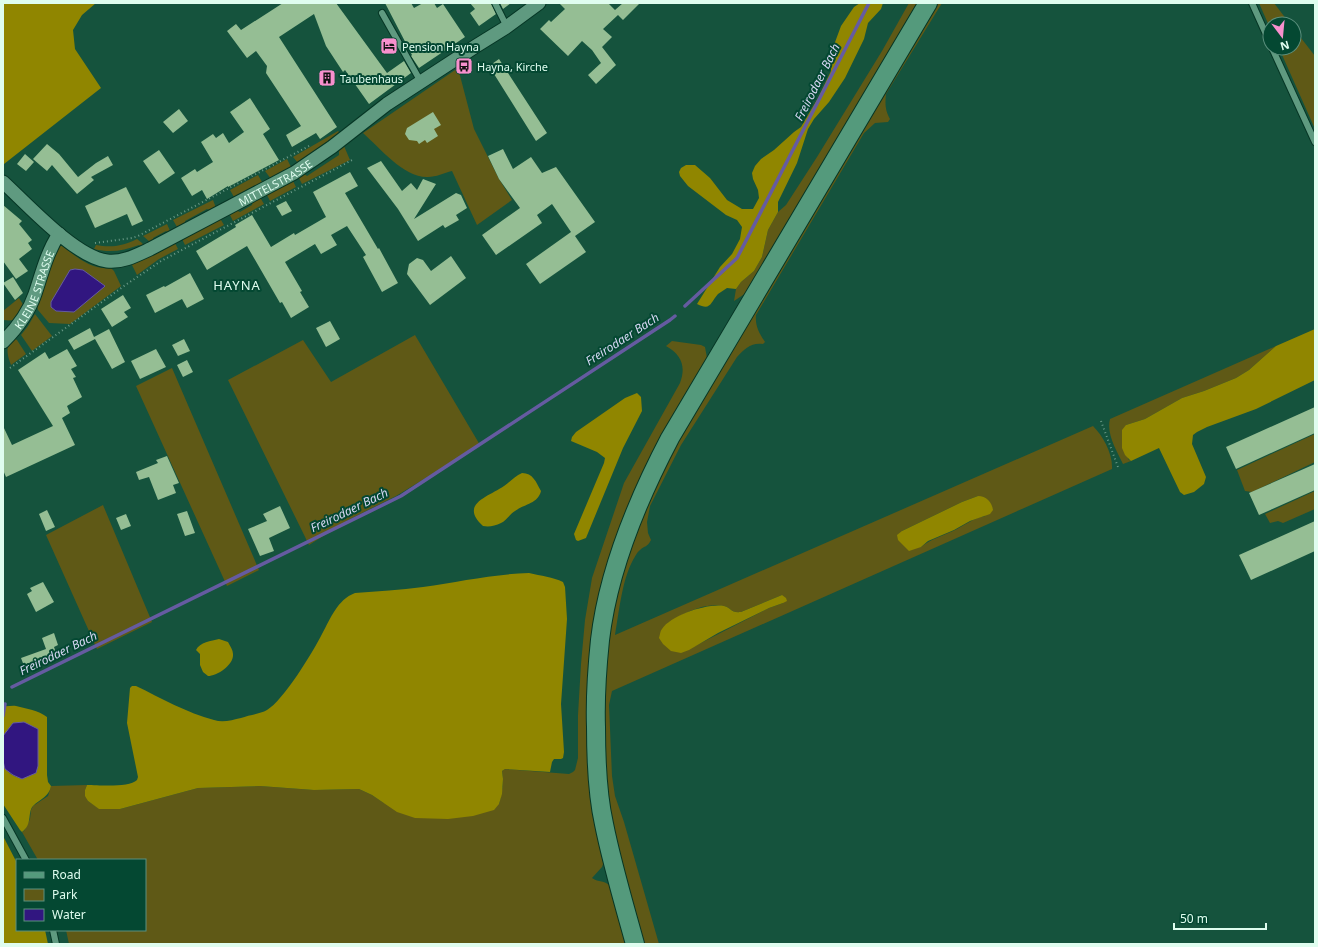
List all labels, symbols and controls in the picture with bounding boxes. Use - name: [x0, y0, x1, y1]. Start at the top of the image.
- north arrow: [1262, 16, 1302, 56]
- hotel icon: Pension Hayna: [379, 36, 399, 56]
- text: N: [1279, 38, 1291, 55]
- place label: Pension Hayna: [402, 39, 479, 54]
- water label: Freirodaer Bach: [790, 40, 844, 124]
- bus stop icon: Hayna, Kirche: [454, 56, 474, 76]
- place label: Hayna, Kirche: [477, 59, 548, 74]
- building icon: Taubenhaus: [317, 68, 337, 88]
- place label: Taubenhaus: [340, 71, 403, 86]
- street label: MITTELSTRASSE: [235, 156, 315, 209]
- street label: KLEINE STRASSE: [10, 248, 57, 332]
- district label: HAYNA: [213, 276, 261, 294]
- water label: Freirodaer Bach: [582, 309, 662, 369]
- water label: Freirodaer Bach: [307, 484, 391, 536]
- water label: Freirodaer Bach: [16, 627, 100, 679]
- legend: [16, 859, 146, 931]
- text: Road: [52, 866, 81, 883]
- text: Park: [52, 886, 78, 903]
- scale bar: [1174, 905, 1266, 931]
- text: Water: [52, 906, 86, 923]
- text: 50 m: [1180, 910, 1208, 927]

